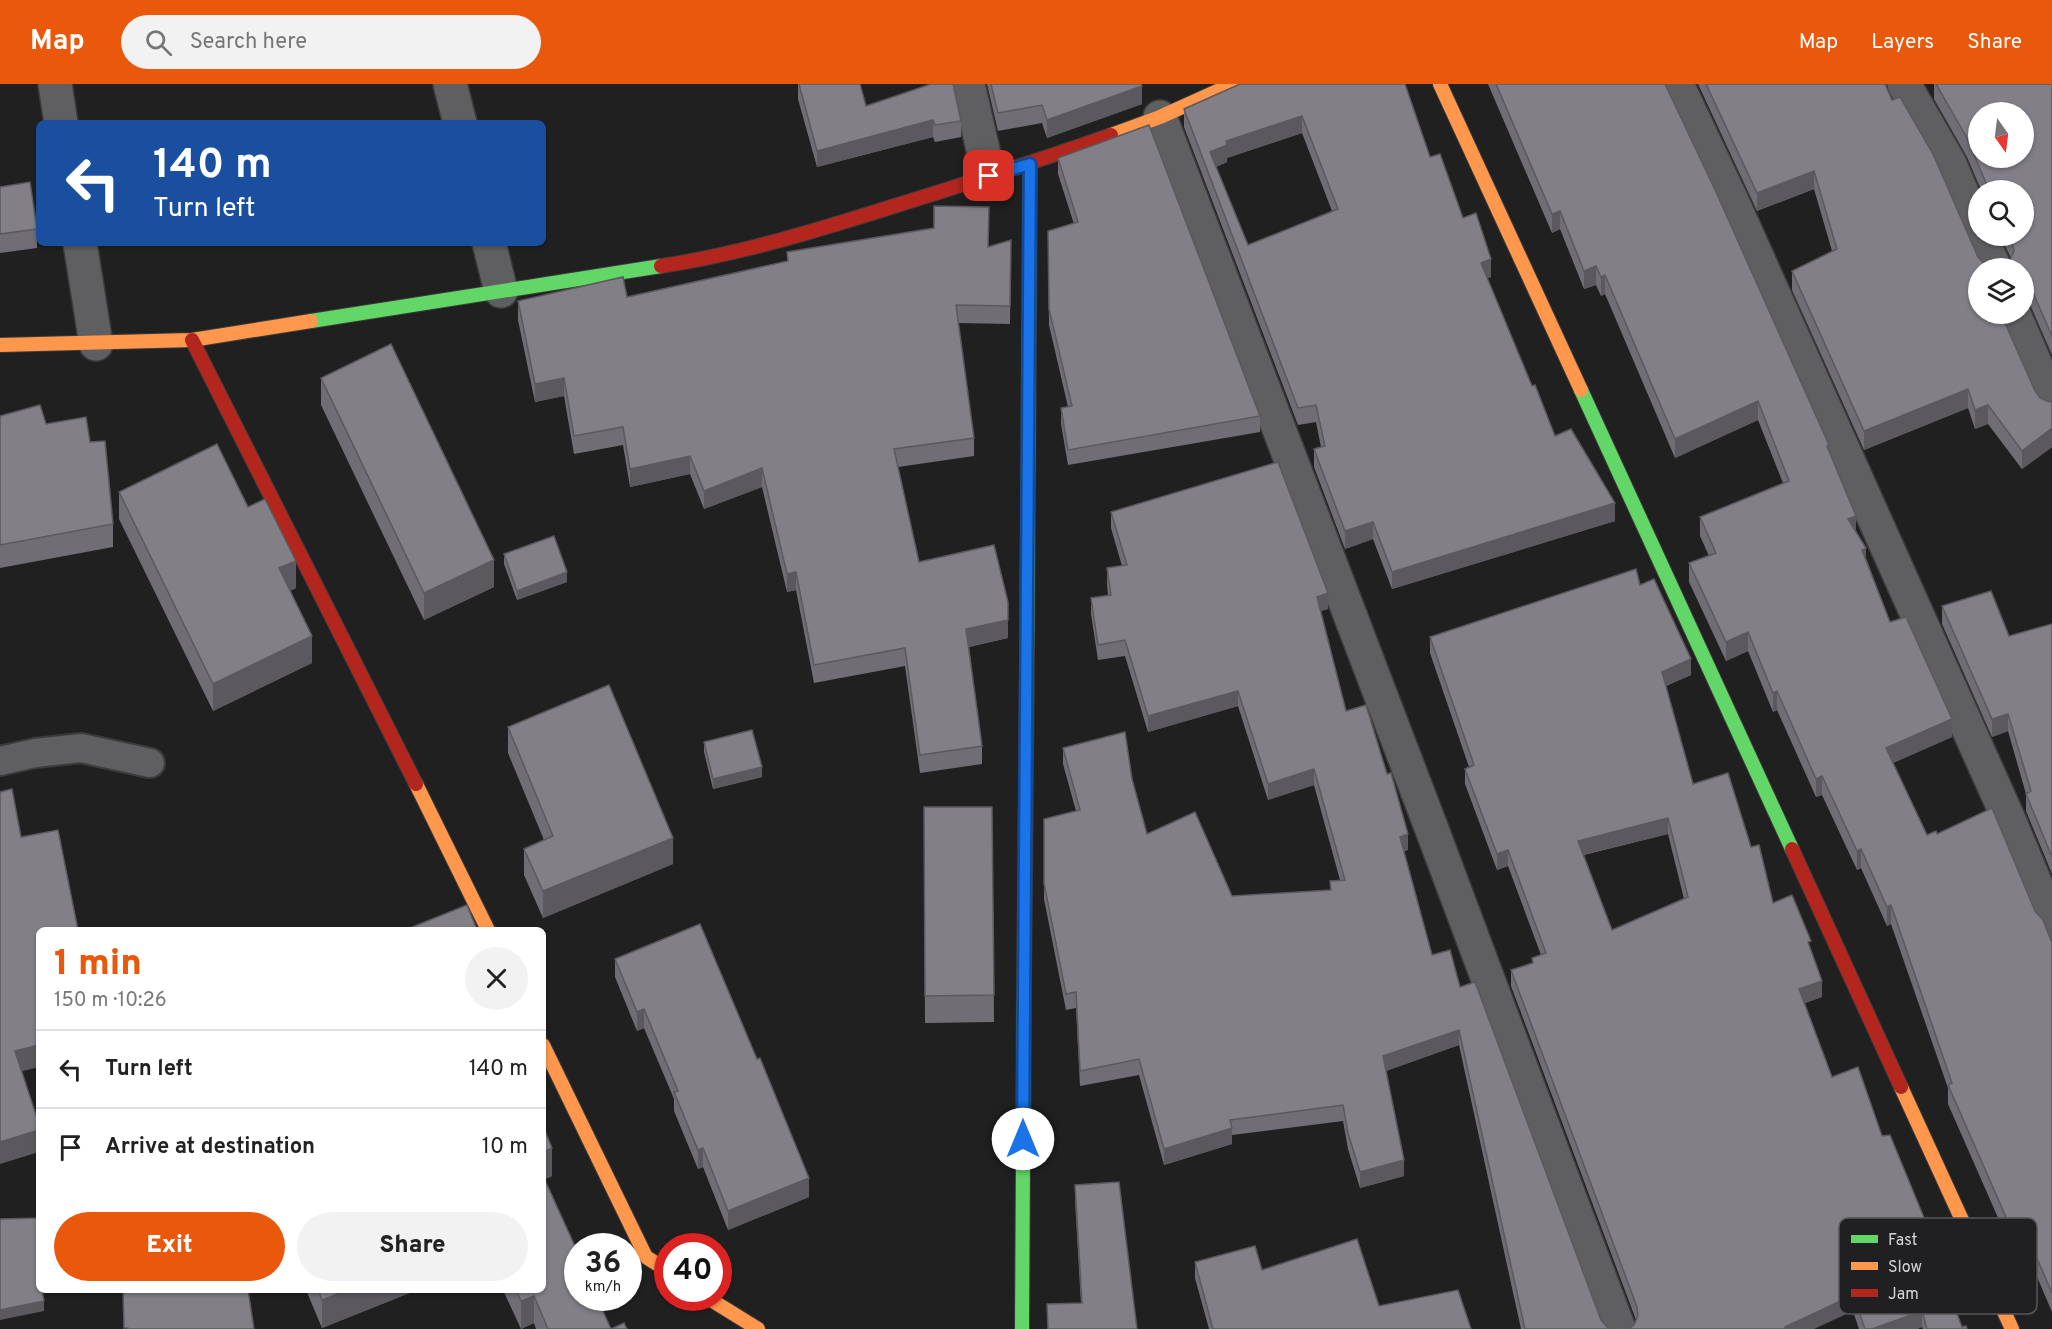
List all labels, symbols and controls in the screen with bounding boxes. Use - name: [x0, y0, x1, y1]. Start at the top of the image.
- search box: [121, 15, 541, 69]
- text: Map: [30, 24, 85, 60]
- icon: search: [142, 26, 175, 59]
- text: Search here: [190, 29, 307, 56]
- text: Map: [1799, 29, 1838, 56]
- text: Layers: [1871, 29, 1934, 56]
- text: Share: [1967, 29, 2022, 56]
- north arrow: [1968, 102, 2034, 168]
- map controls: [1968, 102, 2034, 324]
- text: 140 m: [153, 140, 272, 193]
- icon: left: [54, 144, 132, 222]
- pin: [963, 150, 1014, 201]
- icon: arrive: [972, 159, 1005, 192]
- button: search: [1968, 180, 2034, 246]
- text: Turn left: [153, 192, 255, 226]
- button: layers: [1968, 258, 2034, 324]
- text: 1 min: [54, 942, 142, 988]
- button: close: [465, 947, 528, 1010]
- text: 150 m · 10:26: [54, 988, 167, 1014]
- icon: left: [54, 1053, 87, 1086]
- text: Turn left: [105, 1056, 193, 1083]
- text: 140 m: [469, 1056, 528, 1083]
- position arrow: [991, 1107, 1055, 1171]
- icon: arrive: [54, 1131, 87, 1164]
- text: Arrive at destination: [105, 1134, 315, 1161]
- text: 10 m: [482, 1134, 528, 1161]
- button: Exit: [54, 1212, 285, 1281]
- button: Share: [297, 1212, 528, 1281]
- legend: [1839, 1218, 2037, 1314]
- text: Fast: [1888, 1231, 1918, 1251]
- speed limit sign: 40: [654, 1233, 732, 1311]
- text: 36: [585, 1246, 621, 1283]
- text: Slow: [1888, 1258, 1922, 1278]
- text: km/h: [585, 1278, 621, 1297]
- text: Jam: [1888, 1285, 1919, 1305]

